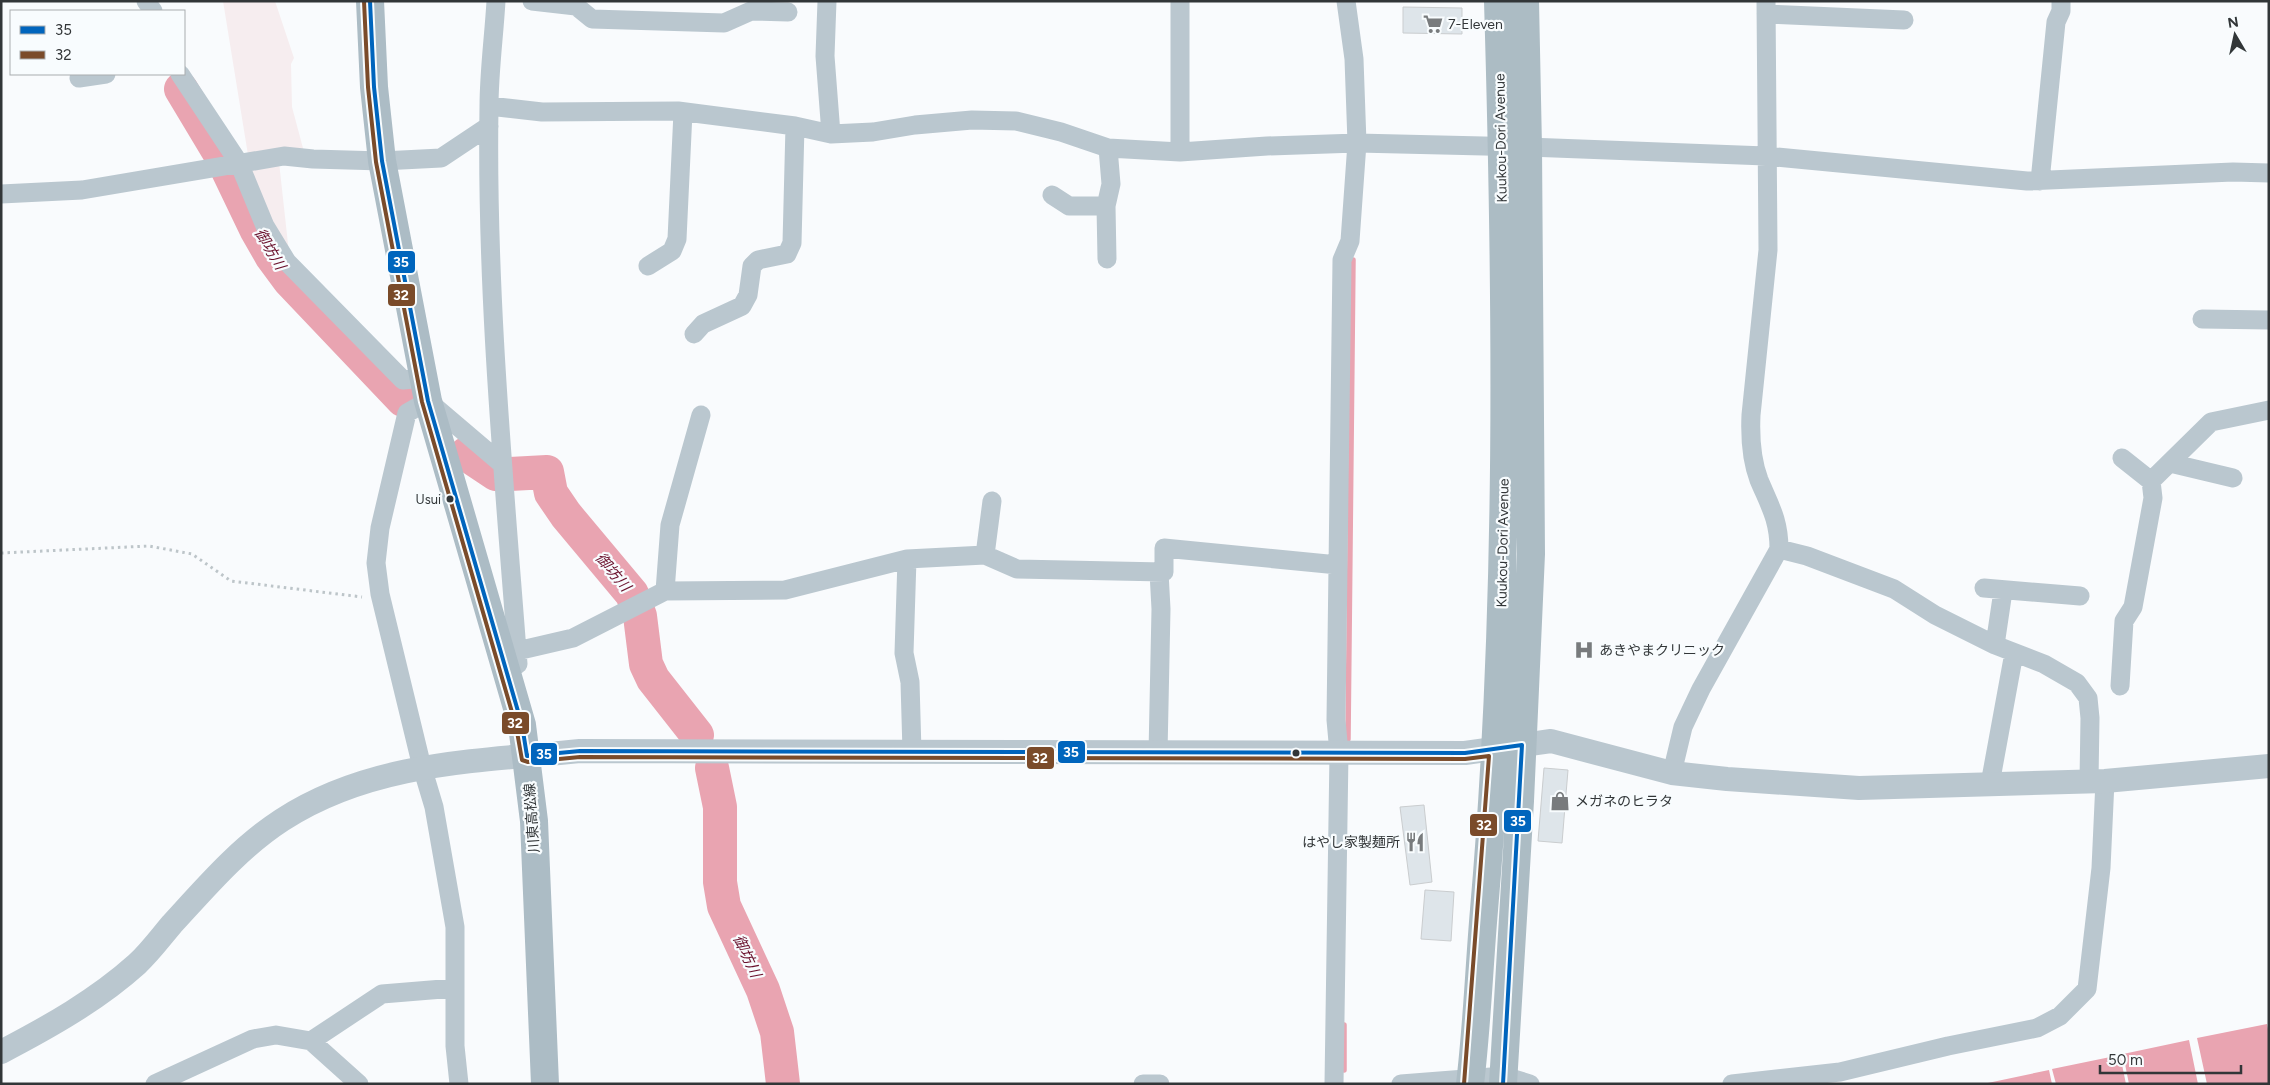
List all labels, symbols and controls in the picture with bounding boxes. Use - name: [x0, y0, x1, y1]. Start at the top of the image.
- legend: [10, 10, 185, 75]
- north arrow: [2210, 10, 2260, 60]
- supermarket icon: 7-Eleven: [1422, 13, 1444, 35]
- text: N: [2226, 13, 2240, 32]
- place label: 7-Eleven: [1448, 16, 1503, 33]
- text: 35: [55, 21, 72, 39]
- text: 32: [55, 46, 72, 64]
- street label: Kuukou-Dori Avenue: [1491, 73, 1511, 203]
- water label: 御坊川: [251, 225, 290, 275]
- line badge: 35: [387, 250, 416, 274]
- text: 35: [393, 254, 409, 271]
- line badge: 32: [387, 283, 416, 307]
- text: 32: [393, 287, 409, 304]
- street label: Kuukou-Dori Avenue: [1493, 478, 1513, 608]
- place label: Usui: [415, 492, 441, 507]
- marker: Usui: [445, 494, 455, 504]
- water label: 御坊川: [592, 549, 636, 597]
- hospital icon: あきやまクリニック: [1573, 639, 1595, 661]
- place label: あきやまクリニック: [1599, 642, 1725, 659]
- line badge: 32: [501, 711, 530, 735]
- text: 32: [507, 715, 523, 732]
- line badge: 35: [1057, 740, 1086, 764]
- line badge: 35: [530, 742, 558, 766]
- text: 35: [1063, 744, 1079, 761]
- text: 35: [536, 746, 552, 763]
- line badge: 32: [1026, 746, 1055, 770]
- unlabelled marker: [1291, 748, 1301, 758]
- text: 32: [1032, 750, 1048, 767]
- street label: 川東高松線: [521, 782, 543, 854]
- shop icon: メガネのヒラタ: [1549, 790, 1571, 812]
- place label: メガネのヒラタ: [1575, 793, 1673, 810]
- line badge: 35: [1503, 809, 1532, 833]
- line badge: 32: [1469, 813, 1498, 837]
- text: 35: [1510, 813, 1526, 830]
- text: 32: [1476, 817, 1492, 834]
- restaurant icon: はやし家製麺所: [1404, 831, 1426, 853]
- place label: はやし家製麺所: [1302, 834, 1400, 851]
- water label: 御坊川: [729, 932, 766, 982]
- scale bar: [2100, 1042, 2241, 1074]
- text: 50 m: [2108, 1051, 2143, 1069]

